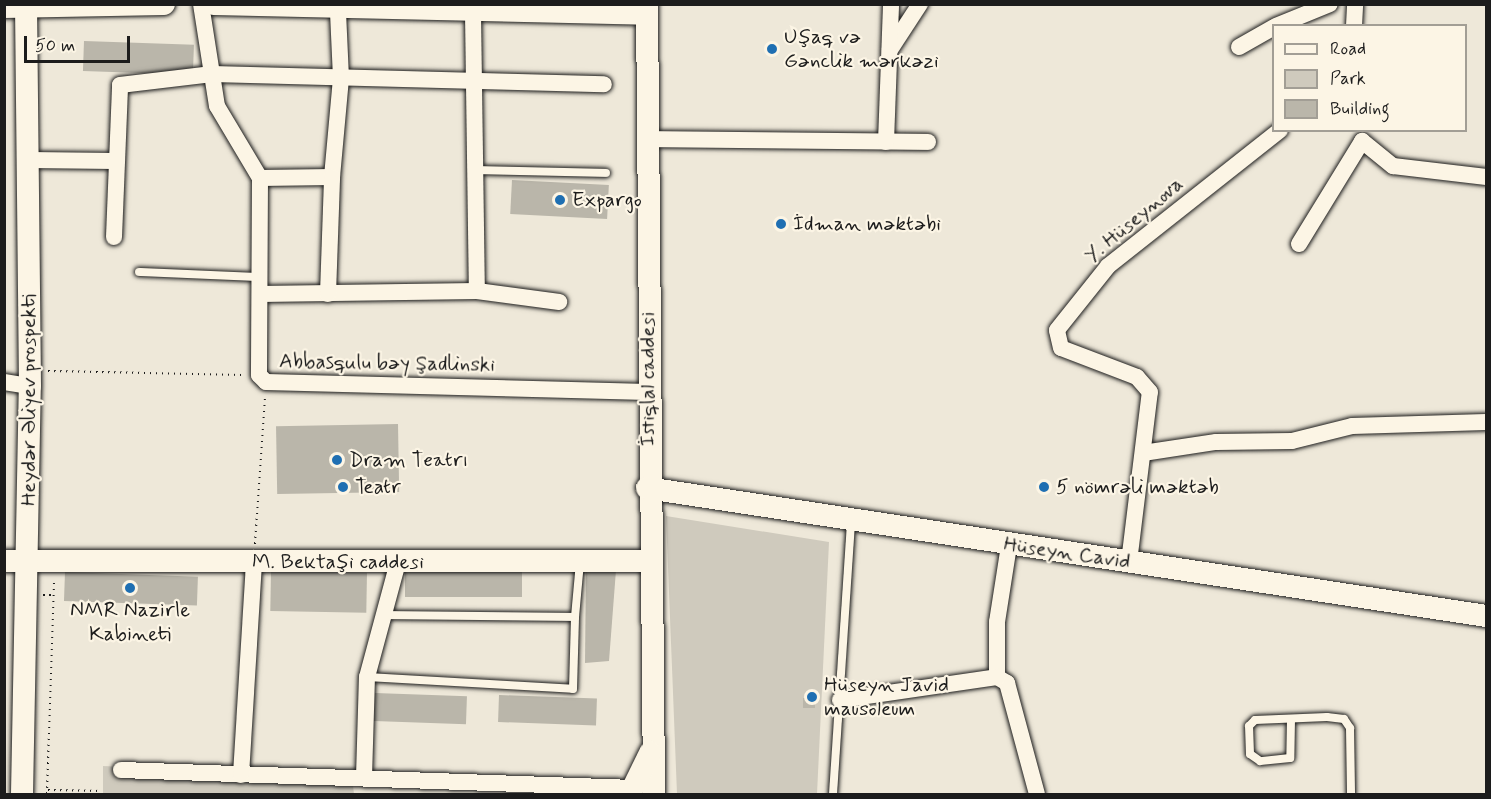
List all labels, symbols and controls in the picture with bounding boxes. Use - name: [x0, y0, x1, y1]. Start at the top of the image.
- scale bar: [27, 24, 134, 62]
- place label: Uşaq və Gənclik mərkəzi: [784, 24, 935, 74]
- legend: [1272, 24, 1467, 132]
- text: 50 m: [35, 34, 75, 58]
- text: Road: [1330, 37, 1366, 61]
- marker: Uşaq və Gənclik mərkəzi: [765, 42, 779, 56]
- text: Park: [1330, 67, 1366, 91]
- text: Building: [1330, 97, 1390, 121]
- street label: Y. Hüseynova: [1080, 171, 1188, 269]
- place label: Expargo: [572, 187, 642, 213]
- marker: Expargo: [553, 193, 567, 207]
- place label: İdman məktəbi: [793, 211, 941, 237]
- marker: İdman məktəbi: [774, 217, 788, 231]
- street label: Heydər Əliyev prospekti: [16, 294, 42, 506]
- street label: İstiqlal caddesi: [635, 313, 661, 445]
- street label: Abbasqulu bəy Şadlinski: [279, 349, 495, 377]
- place label: Dram Teatrı: [349, 447, 463, 473]
- marker: Dram Teatrı: [330, 453, 344, 467]
- place label: Teatr: [355, 474, 401, 500]
- place label: 5 nömrəli məktəb: [1056, 474, 1219, 500]
- marker: Teatr: [336, 480, 350, 494]
- marker: 5 nömrəli məktəb: [1037, 480, 1051, 494]
- street label: Hüseyn Cavid: [1002, 532, 1132, 574]
- street label: M. Bektaşi caddesi: [252, 549, 424, 575]
- marker: NMR Nazirle Kabineti: [123, 581, 137, 595]
- place label: NMR Nazirle Kabineti: [70, 597, 190, 647]
- place label: Hüseyn Javid mausoleum: [824, 672, 949, 722]
- marker: Hüseyn Javid mausoleum: [805, 690, 819, 704]

